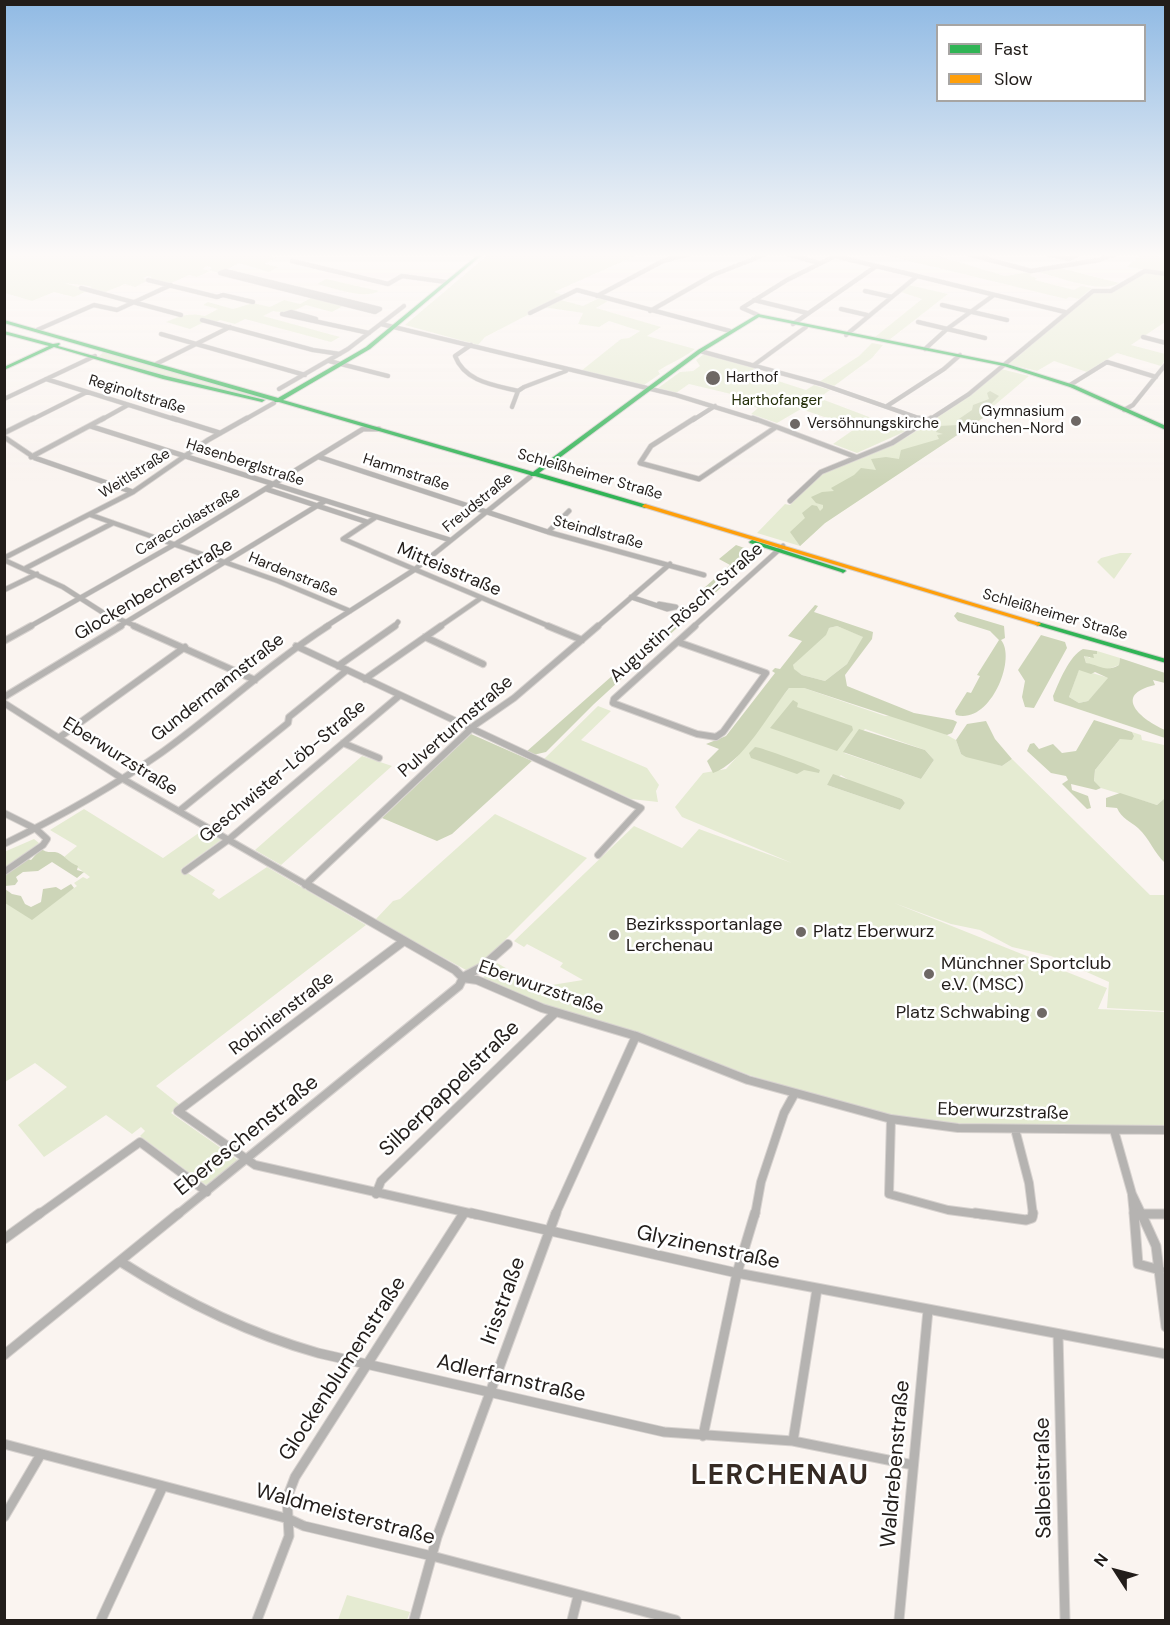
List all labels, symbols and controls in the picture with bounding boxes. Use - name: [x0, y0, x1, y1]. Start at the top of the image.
- legend: [936, 24, 1146, 102]
- text: Fast: [994, 37, 1029, 61]
- text: Slow: [994, 67, 1033, 91]
- marker: Harthof: [704, 369, 722, 387]
- place label: Harthof: [726, 369, 778, 387]
- street label: Reginoltstraße: [86, 372, 188, 418]
- park label: Harthofanger: [731, 392, 823, 410]
- place label: Gymnasium München-Nord: [958, 403, 1064, 438]
- marker: Gymnasium München-Nord: [1069, 414, 1083, 428]
- place label: Versöhnungskirche: [807, 415, 939, 433]
- marker: Versöhnungskirche: [788, 417, 802, 431]
- street label: Hasenberglstraße: [184, 435, 306, 491]
- street label: Weitlstraße: [96, 445, 174, 503]
- street label: Schleißheimer Straße: [515, 446, 665, 504]
- street label: Hammstraße: [360, 451, 452, 495]
- street label: Freudstraße: [439, 469, 517, 537]
- street label: Caracciolastraße: [132, 484, 244, 560]
- street label: Steindlstraße: [551, 512, 645, 554]
- street label: Glockenbecherstraße: [71, 534, 237, 646]
- street label: Mitteisstraße: [394, 538, 504, 602]
- street label: Augustin-Rösch-Straße: [606, 539, 768, 687]
- street label: Hardenstraße: [245, 549, 341, 601]
- street label: Schleißheimer Straße: [980, 586, 1130, 644]
- street label: Gundermannstraße: [147, 629, 289, 747]
- street label: Pulverturmstraße: [394, 671, 518, 783]
- street label: Geschwister-Löb-Straße: [196, 696, 370, 848]
- street label: Eberwurzstraße: [59, 713, 181, 801]
- place label: Bezirkssportanlage Lerchenau: [626, 914, 782, 956]
- place label: Platz Eberwurz: [813, 921, 934, 943]
- marker: Platz Eberwurz: [794, 925, 808, 939]
- marker: Bezirkssportanlage Lerchenau: [607, 928, 621, 942]
- place label: Münchner Sportclub e.V. (MSC): [941, 953, 1111, 996]
- street label: Eberwurzstraße: [475, 956, 607, 1020]
- marker: Münchner Sportclub e.V. (MSC): [922, 967, 936, 981]
- street label: Robinienstraße: [225, 968, 339, 1060]
- place label: Platz Schwabing: [896, 1002, 1030, 1024]
- marker: Platz Schwabing: [1035, 1006, 1049, 1020]
- street label: Silberpappelstraße: [375, 1016, 525, 1162]
- street label: Ebereschenstraße: [170, 1070, 324, 1202]
- street label: Eberwurzstraße: [937, 1099, 1069, 1125]
- street label: Glyzinenstraße: [634, 1220, 782, 1276]
- street label: Irisstraße: [477, 1254, 531, 1348]
- street label: Glockenblumenstraße: [274, 1272, 412, 1466]
- street label: Adlerfarnstraße: [434, 1350, 588, 1408]
- street label: Waldrebenstraße: [876, 1379, 916, 1549]
- street label: Salbeistraße: [1030, 1417, 1058, 1539]
- district label: LERCHENAU: [691, 1460, 869, 1494]
- street label: Waldmeisterstraße: [252, 1479, 438, 1551]
- north arrow: [1086, 1541, 1146, 1601]
- text: N: [1089, 1549, 1113, 1571]

